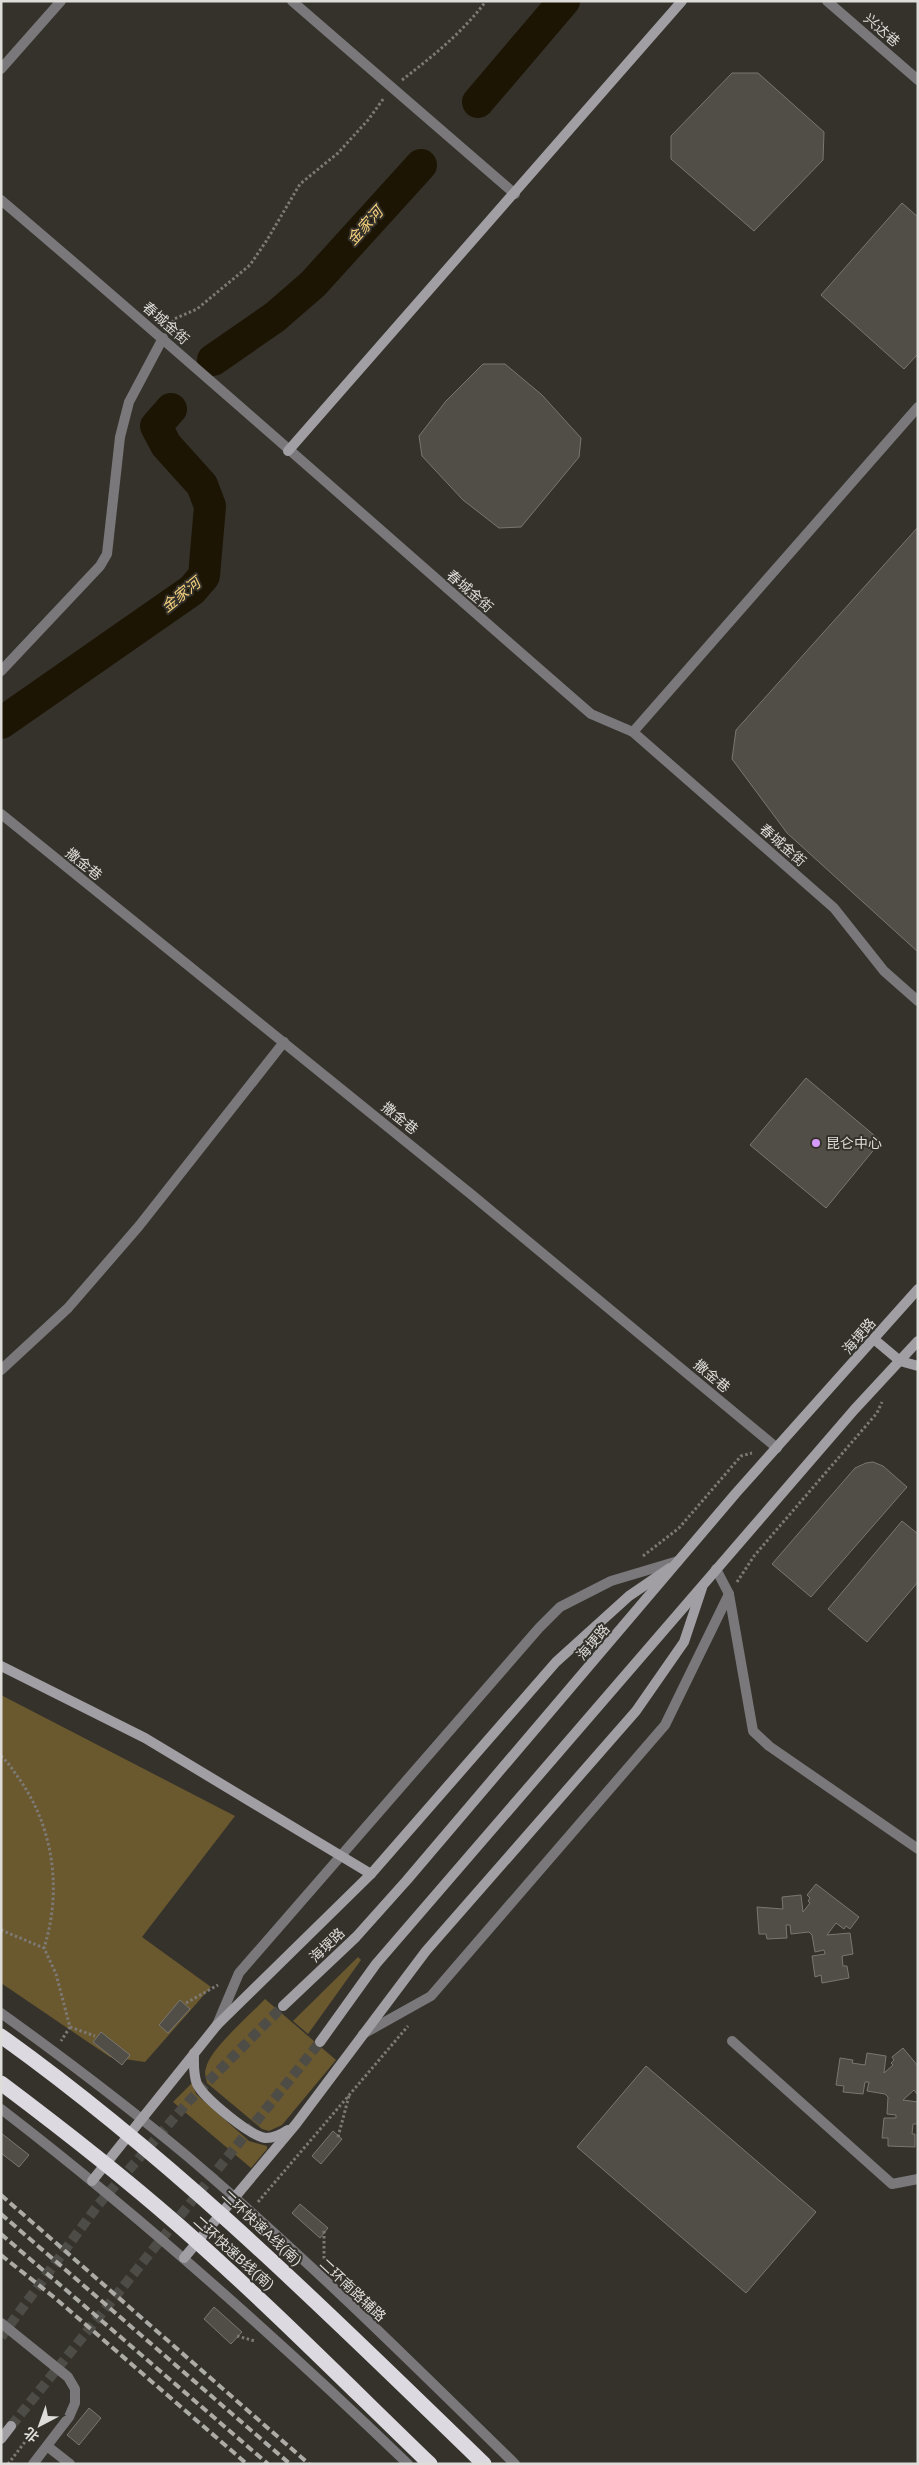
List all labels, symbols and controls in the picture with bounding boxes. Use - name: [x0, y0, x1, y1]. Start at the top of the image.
- street label: 兴达巷: [861, 10, 903, 50]
- water label: 金家河: [343, 201, 389, 249]
- street label: 春城金街: [140, 299, 192, 347]
- street label: 春城金街: [444, 567, 496, 615]
- water label: 金家河: [158, 572, 206, 616]
- street label: 春城金街: [757, 821, 809, 869]
- street label: 撒金巷: [63, 845, 105, 883]
- street label: 撒金巷: [379, 1099, 421, 1137]
- place label: 昆仑中心: [826, 1135, 882, 1151]
- marker: 昆仑中心: [810, 1137, 822, 1149]
- street label: 海埂路: [839, 1315, 879, 1357]
- street label: 撒金巷: [691, 1356, 733, 1396]
- street label: 海埂路: [573, 1621, 613, 1663]
- street label: 海埂路: [306, 1925, 348, 1965]
- street label: 二环快速A线(南): [218, 2187, 305, 2270]
- street label: 二环快速B线(南): [190, 2213, 277, 2294]
- street label: 二环南路辅路: [317, 2256, 389, 2324]
- north arrow: [15, 2400, 65, 2450]
- text: 北: [21, 2424, 42, 2445]

